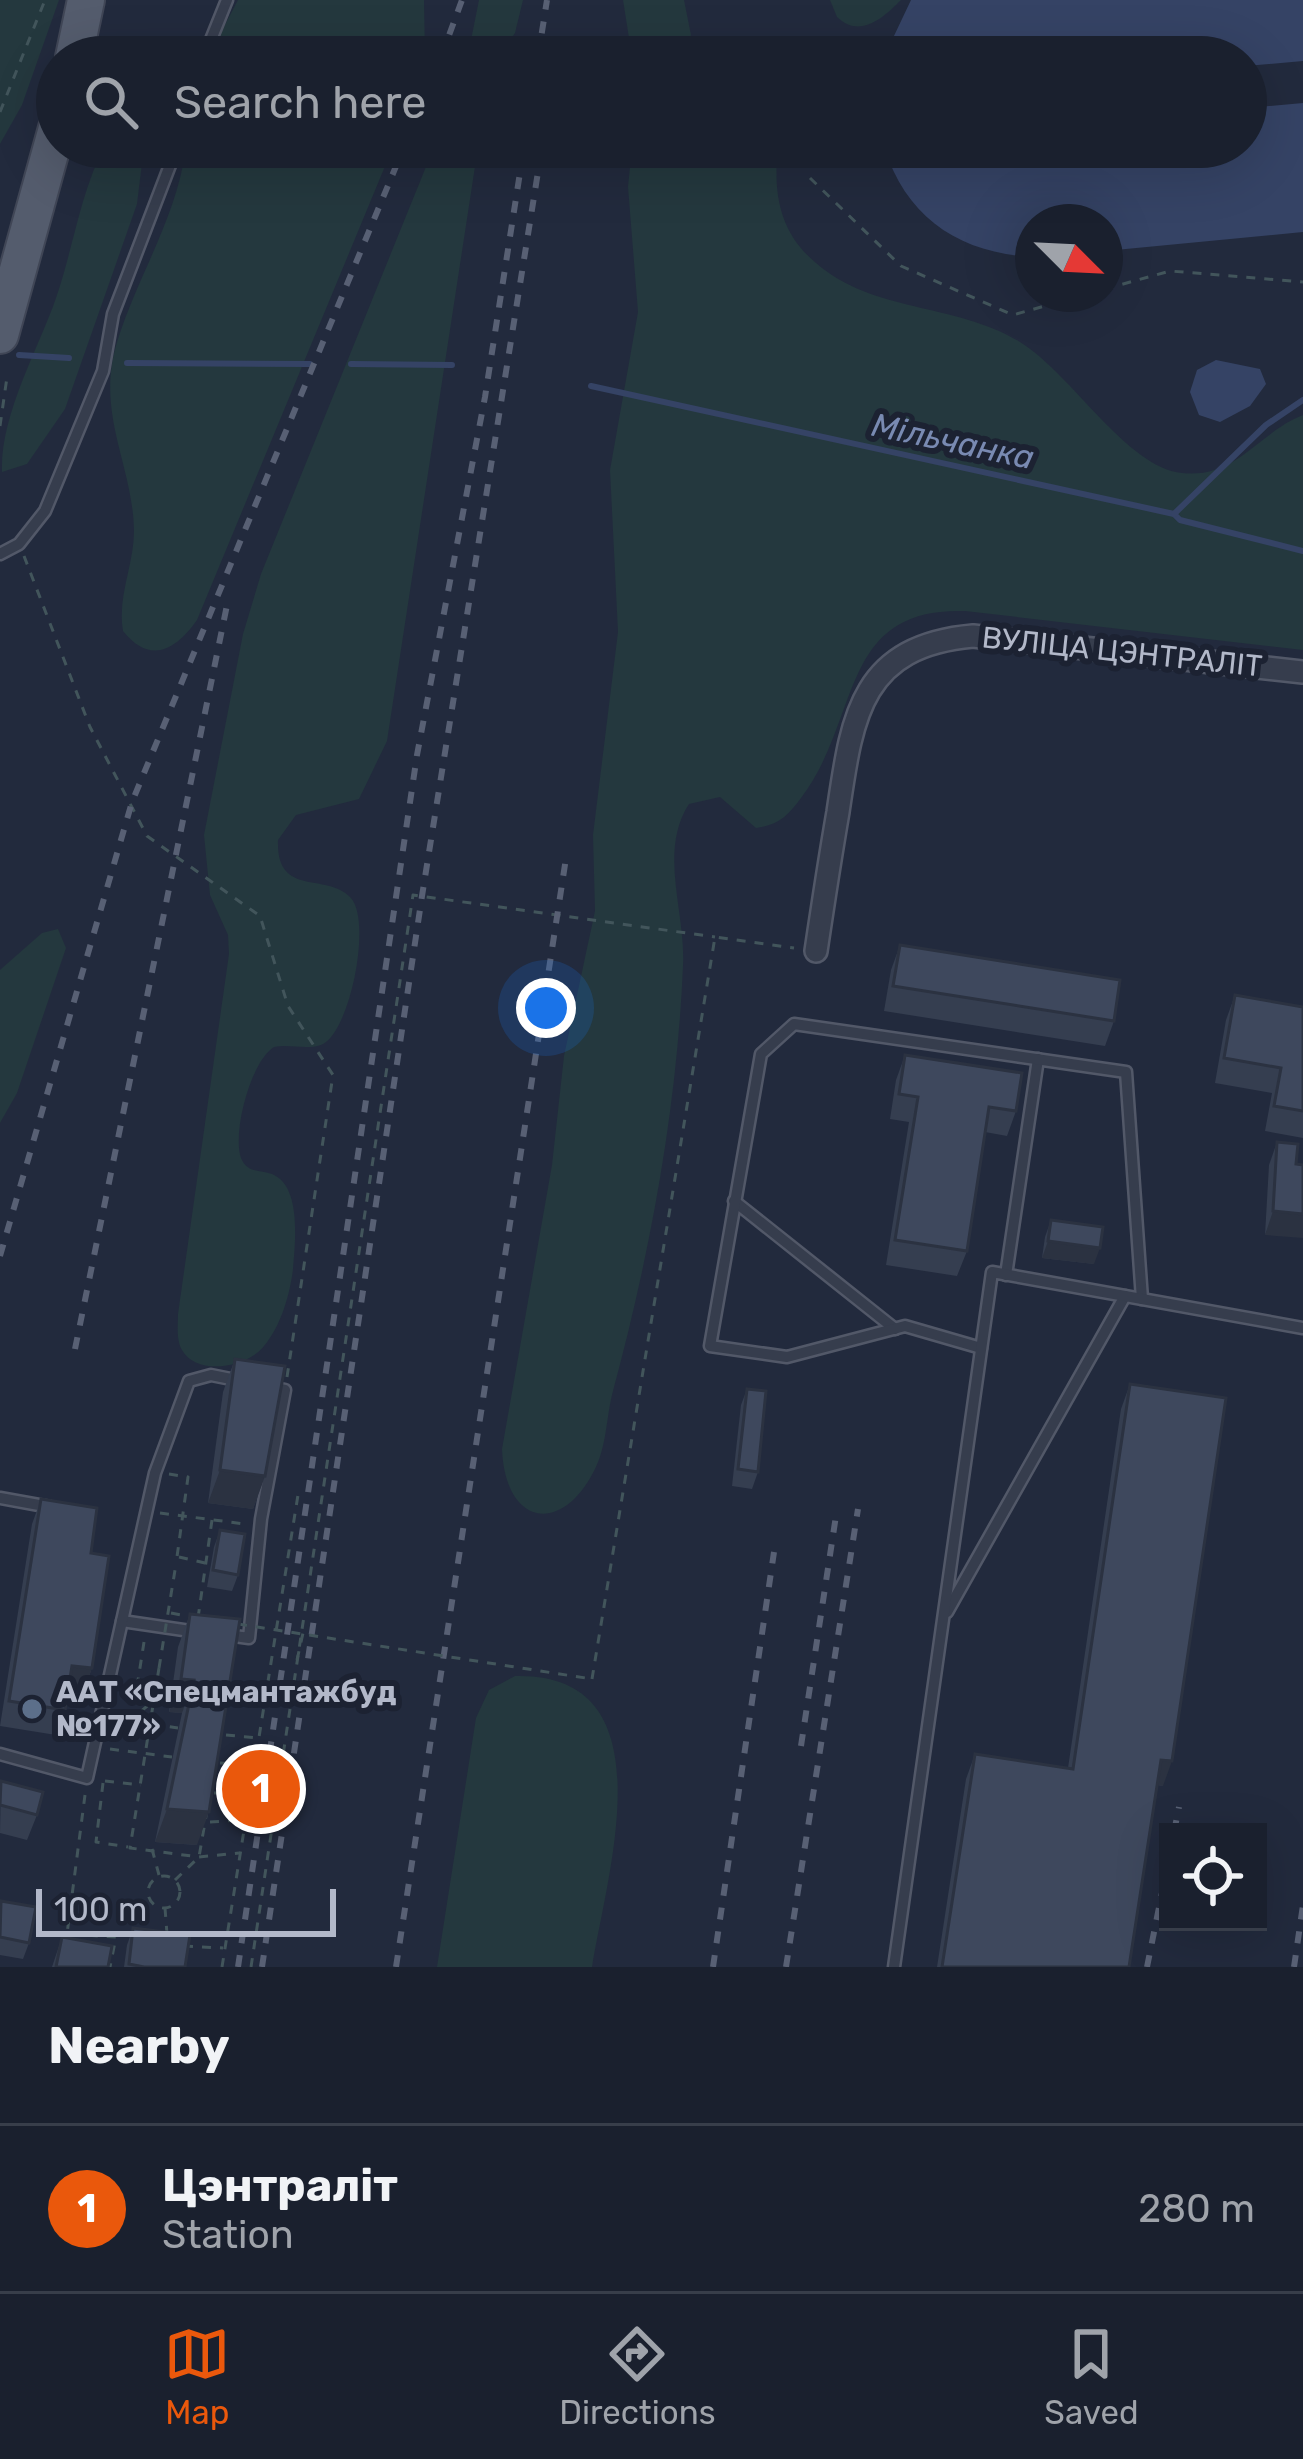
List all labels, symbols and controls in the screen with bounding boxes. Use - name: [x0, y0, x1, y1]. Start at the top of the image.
- search box: [36, 36, 1267, 168]
- icon: search: [78, 69, 144, 135]
- text: Search here: [174, 76, 426, 129]
- north arrow: [1015, 204, 1123, 312]
- water label: Мільчанка: [868, 405, 1038, 477]
- street label: ВУЛІЦА ЦЭНТРАЛІТ: [980, 619, 1264, 685]
- your location: [516, 978, 576, 1038]
- place label: ААТ «Спецмантажбуд №177»: [56, 1674, 397, 1744]
- marker: ААТ «Спецмантажбуд №177»: [19, 1696, 45, 1722]
- pin: 1: [222, 1744, 300, 1834]
- map controls: [1159, 1823, 1267, 1931]
- button: locate: [1159, 1823, 1267, 1931]
- scale bar: [36, 1883, 336, 1936]
- text: 100 m: [54, 1890, 147, 1929]
- text: Nearby: [48, 2015, 230, 2076]
- text: Цэнтраліт: [162, 2159, 398, 2212]
- text: 1: [77, 2186, 97, 2232]
- text: 280 m: [1138, 2186, 1255, 2232]
- text: Station: [162, 2212, 294, 2258]
- tab: Map: [164, 2321, 230, 2432]
- tab: Directions: [559, 2321, 716, 2432]
- tab: Saved: [1044, 2321, 1139, 2432]

